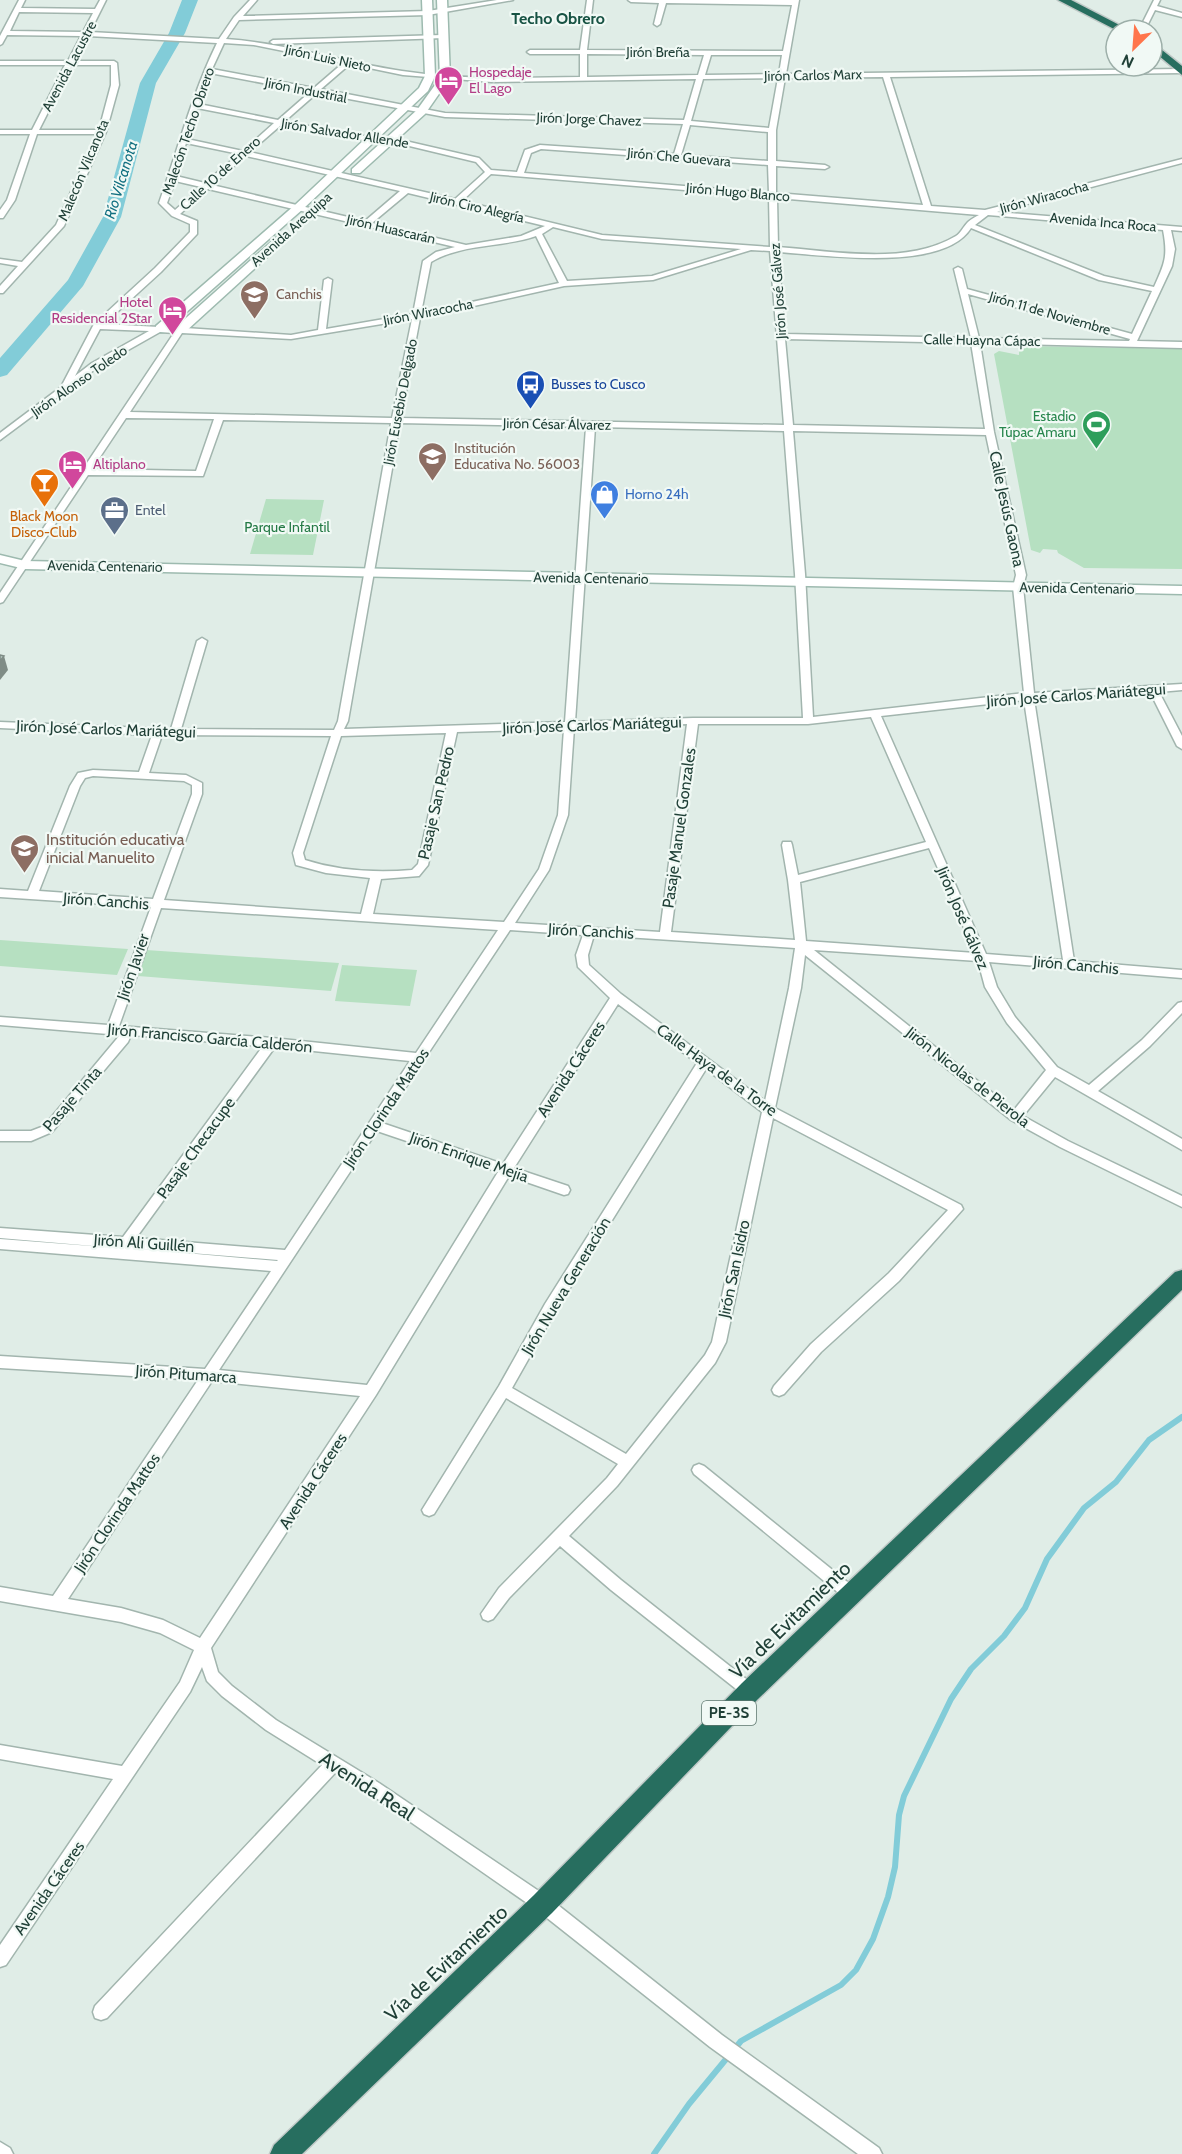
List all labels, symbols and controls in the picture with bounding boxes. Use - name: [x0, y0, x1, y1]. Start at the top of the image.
- district label: Techo Obrero: [511, 9, 605, 28]
- street label: Avenida Lacustre: [38, 18, 100, 114]
- north arrow: [1104, 18, 1164, 78]
- street label: Jirón Luis Nieto: [282, 40, 373, 76]
- street label: Jirón Breña: [625, 43, 690, 61]
- text: N: [1119, 50, 1137, 72]
- place label: Hospedaje El Lago: [469, 63, 532, 97]
- hotel icon: Hospedaje El Lago: [432, 64, 464, 106]
- street label: Malecón Techo Obrero: [158, 65, 218, 197]
- street label: Jirón Carlos Marx: [763, 65, 863, 85]
- street label: Jirón Industrial: [262, 73, 349, 107]
- street label: Jirón Jorge Chavez: [535, 108, 642, 130]
- street label: Jirón Salvador Allende: [279, 114, 410, 152]
- street label: Malecón Vilcanota: [53, 116, 113, 224]
- street label: Calle 10 de Enero: [176, 132, 264, 214]
- water label: Río Vilcanota: [101, 139, 141, 221]
- street label: Jirón Che Guevara: [625, 143, 732, 171]
- street label: Jirón Wiracocha: [997, 176, 1091, 218]
- street label: Jirón Hugo Blanco: [684, 178, 791, 206]
- street label: Jirón Ciro Alegría: [427, 187, 526, 227]
- street label: Avenida Arequipa: [247, 188, 336, 270]
- street label: Avenida Inca Roca: [1049, 208, 1157, 236]
- street label: Jirón Huascarán: [344, 210, 437, 248]
- street label: Jirón José Gálvez: [766, 242, 790, 341]
- school or university icon: Canchis: [239, 278, 271, 320]
- place label: Canchis: [276, 285, 322, 303]
- street label: Jirón 11 de Noviembre: [986, 287, 1113, 339]
- place label: Hotel Residencial 2Star: [51, 293, 153, 327]
- hotel icon: Hotel Residencial 2Star: [157, 294, 189, 336]
- street label: Jirón Wiracocha: [381, 294, 475, 330]
- street label: Calle Huayna Cápac: [924, 330, 1040, 350]
- street label: Jirón Eusebio Delgado: [379, 337, 421, 468]
- street label: Jirón Alonso Toledo: [27, 341, 131, 421]
- bus stop icon: Busses to Cusco: [514, 368, 546, 410]
- place label: Busses to Cusco: [551, 375, 646, 393]
- place label: Estadio Túpac Amaru: [999, 407, 1076, 441]
- sports icon: Estadio Túpac Amaru: [1081, 408, 1113, 450]
- street label: Jirón César Álvarez: [502, 414, 612, 434]
- place label: Institución Educativa No. 56003: [454, 439, 580, 473]
- school or university icon: Institución Educativa No. 56003: [417, 440, 449, 482]
- hotel icon: Altiplano: [56, 448, 88, 490]
- street label: Calle Jesús Gaona: [985, 449, 1029, 569]
- place label: Altiplano: [93, 455, 146, 473]
- bar icon: Black Moon Disco-Club: [28, 466, 60, 508]
- shop icon: Horno 24h: [588, 478, 620, 520]
- place label: Horno 24h: [625, 485, 689, 503]
- office icon: Entel: [98, 494, 130, 536]
- place label: Entel: [135, 501, 166, 519]
- place label: Black Moon Disco-Club: [10, 507, 78, 541]
- park label: Parque Infantil: [244, 518, 330, 536]
- street label: Avenida Centenario: [47, 556, 163, 576]
- street label: Avenida Centenario: [533, 568, 649, 588]
- street label: Avenida Centenario: [1019, 578, 1135, 598]
- street label: Jirón José Carlos Mariátegui: [985, 679, 1166, 711]
- street label: Jirón José Carlos Mariátegui: [501, 712, 682, 738]
- street label: Jirón José Carlos Mariátegui: [15, 716, 196, 742]
- street label: Pasaje San Pedro: [414, 744, 458, 861]
- street label: Pasaje Manuel Gonzales: [658, 746, 700, 909]
- place label: Institución educativa inicial Manuelito: [46, 830, 185, 867]
- school or university icon: Institución educativa inicial Manuelito: [9, 832, 41, 874]
- street label: Jirón José Gálvez: [932, 863, 993, 973]
- street label: Jirón Canchis: [61, 888, 150, 914]
- street label: Jirón Canchis: [547, 919, 635, 943]
- street label: Jirón Javier: [112, 930, 154, 1004]
- street label: Jirón Canchis: [1031, 952, 1120, 978]
- street label: Avenida Cáceres: [533, 1017, 609, 1120]
- street label: Jirón Francisco García Calderón: [106, 1019, 313, 1056]
- street label: Calle Haya de la Torre: [653, 1020, 781, 1120]
- street label: Jirón Nicolas de Pierola: [901, 1022, 1034, 1131]
- street label: Jirón Clorinda Mattos: [338, 1044, 433, 1172]
- street label: Pasaje Tinta: [39, 1062, 106, 1135]
- street label: Pasaje Checacupe: [153, 1094, 239, 1202]
- street label: Jirón Enrique Mejía: [406, 1127, 531, 1186]
- street label: Jirón Nueva Generación: [517, 1214, 615, 1359]
- street label: Jirón San Isidro: [714, 1218, 754, 1321]
- street label: Jirón Ali Guillén: [92, 1230, 195, 1256]
- street label: Jirón Pitumarca: [134, 1361, 237, 1387]
- street label: Avenida Cáceres: [275, 1429, 351, 1532]
- street label: Jirón Clorinda Mattos: [69, 1449, 164, 1577]
- street label: Vía de Evitamiento: [724, 1556, 856, 1684]
- road number: PE-3S: [702, 1701, 756, 1725]
- street label: Avenida Real: [315, 1746, 419, 1826]
- street label: Avenida Cáceres: [10, 1837, 89, 1939]
- street label: Vía de Evitamiento: [380, 1900, 512, 2026]

